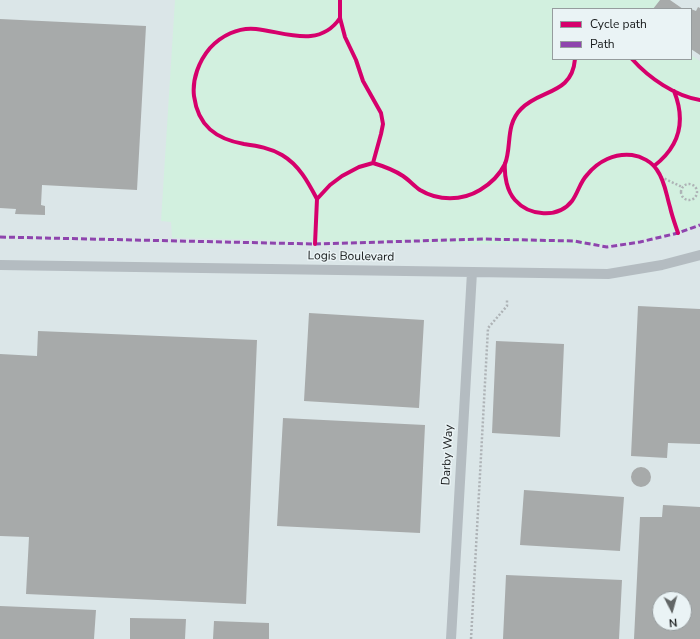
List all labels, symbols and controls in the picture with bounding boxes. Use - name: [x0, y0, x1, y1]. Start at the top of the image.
- legend: [552, 8, 692, 60]
- text: Cycle path: [590, 16, 647, 32]
- text: Path: [590, 36, 615, 52]
- street label: Logis Boulevard: [308, 249, 394, 265]
- street label: Darby Way: [439, 424, 457, 486]
- north arrow: [652, 591, 692, 631]
- text: N: [668, 615, 678, 630]

